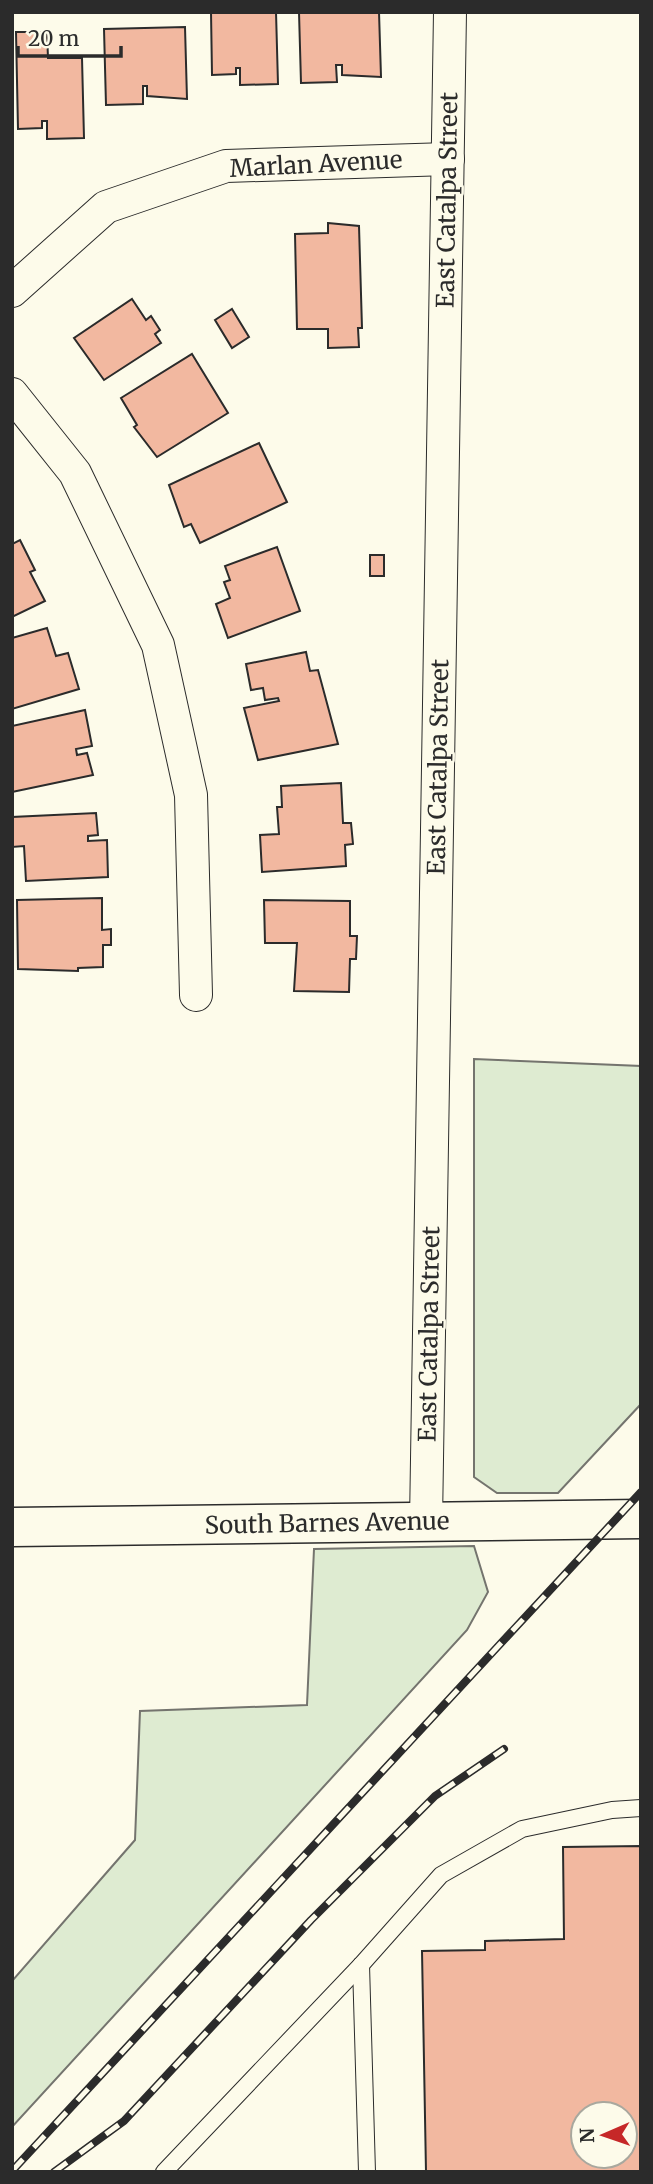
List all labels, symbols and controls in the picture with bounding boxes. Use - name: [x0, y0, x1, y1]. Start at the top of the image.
- scale bar: [18, 14, 121, 58]
- text: 20 m: [28, 25, 80, 52]
- street label: East Catalpa Street: [430, 91, 464, 308]
- street label: Marlan Avenue: [229, 144, 403, 184]
- street label: East Catalpa Street: [421, 658, 455, 875]
- street label: East Catalpa Street: [412, 1225, 446, 1442]
- street label: South Barnes Avenue: [204, 1505, 450, 1541]
- north arrow: [569, 2100, 639, 2170]
- text: N: [575, 2128, 599, 2144]

